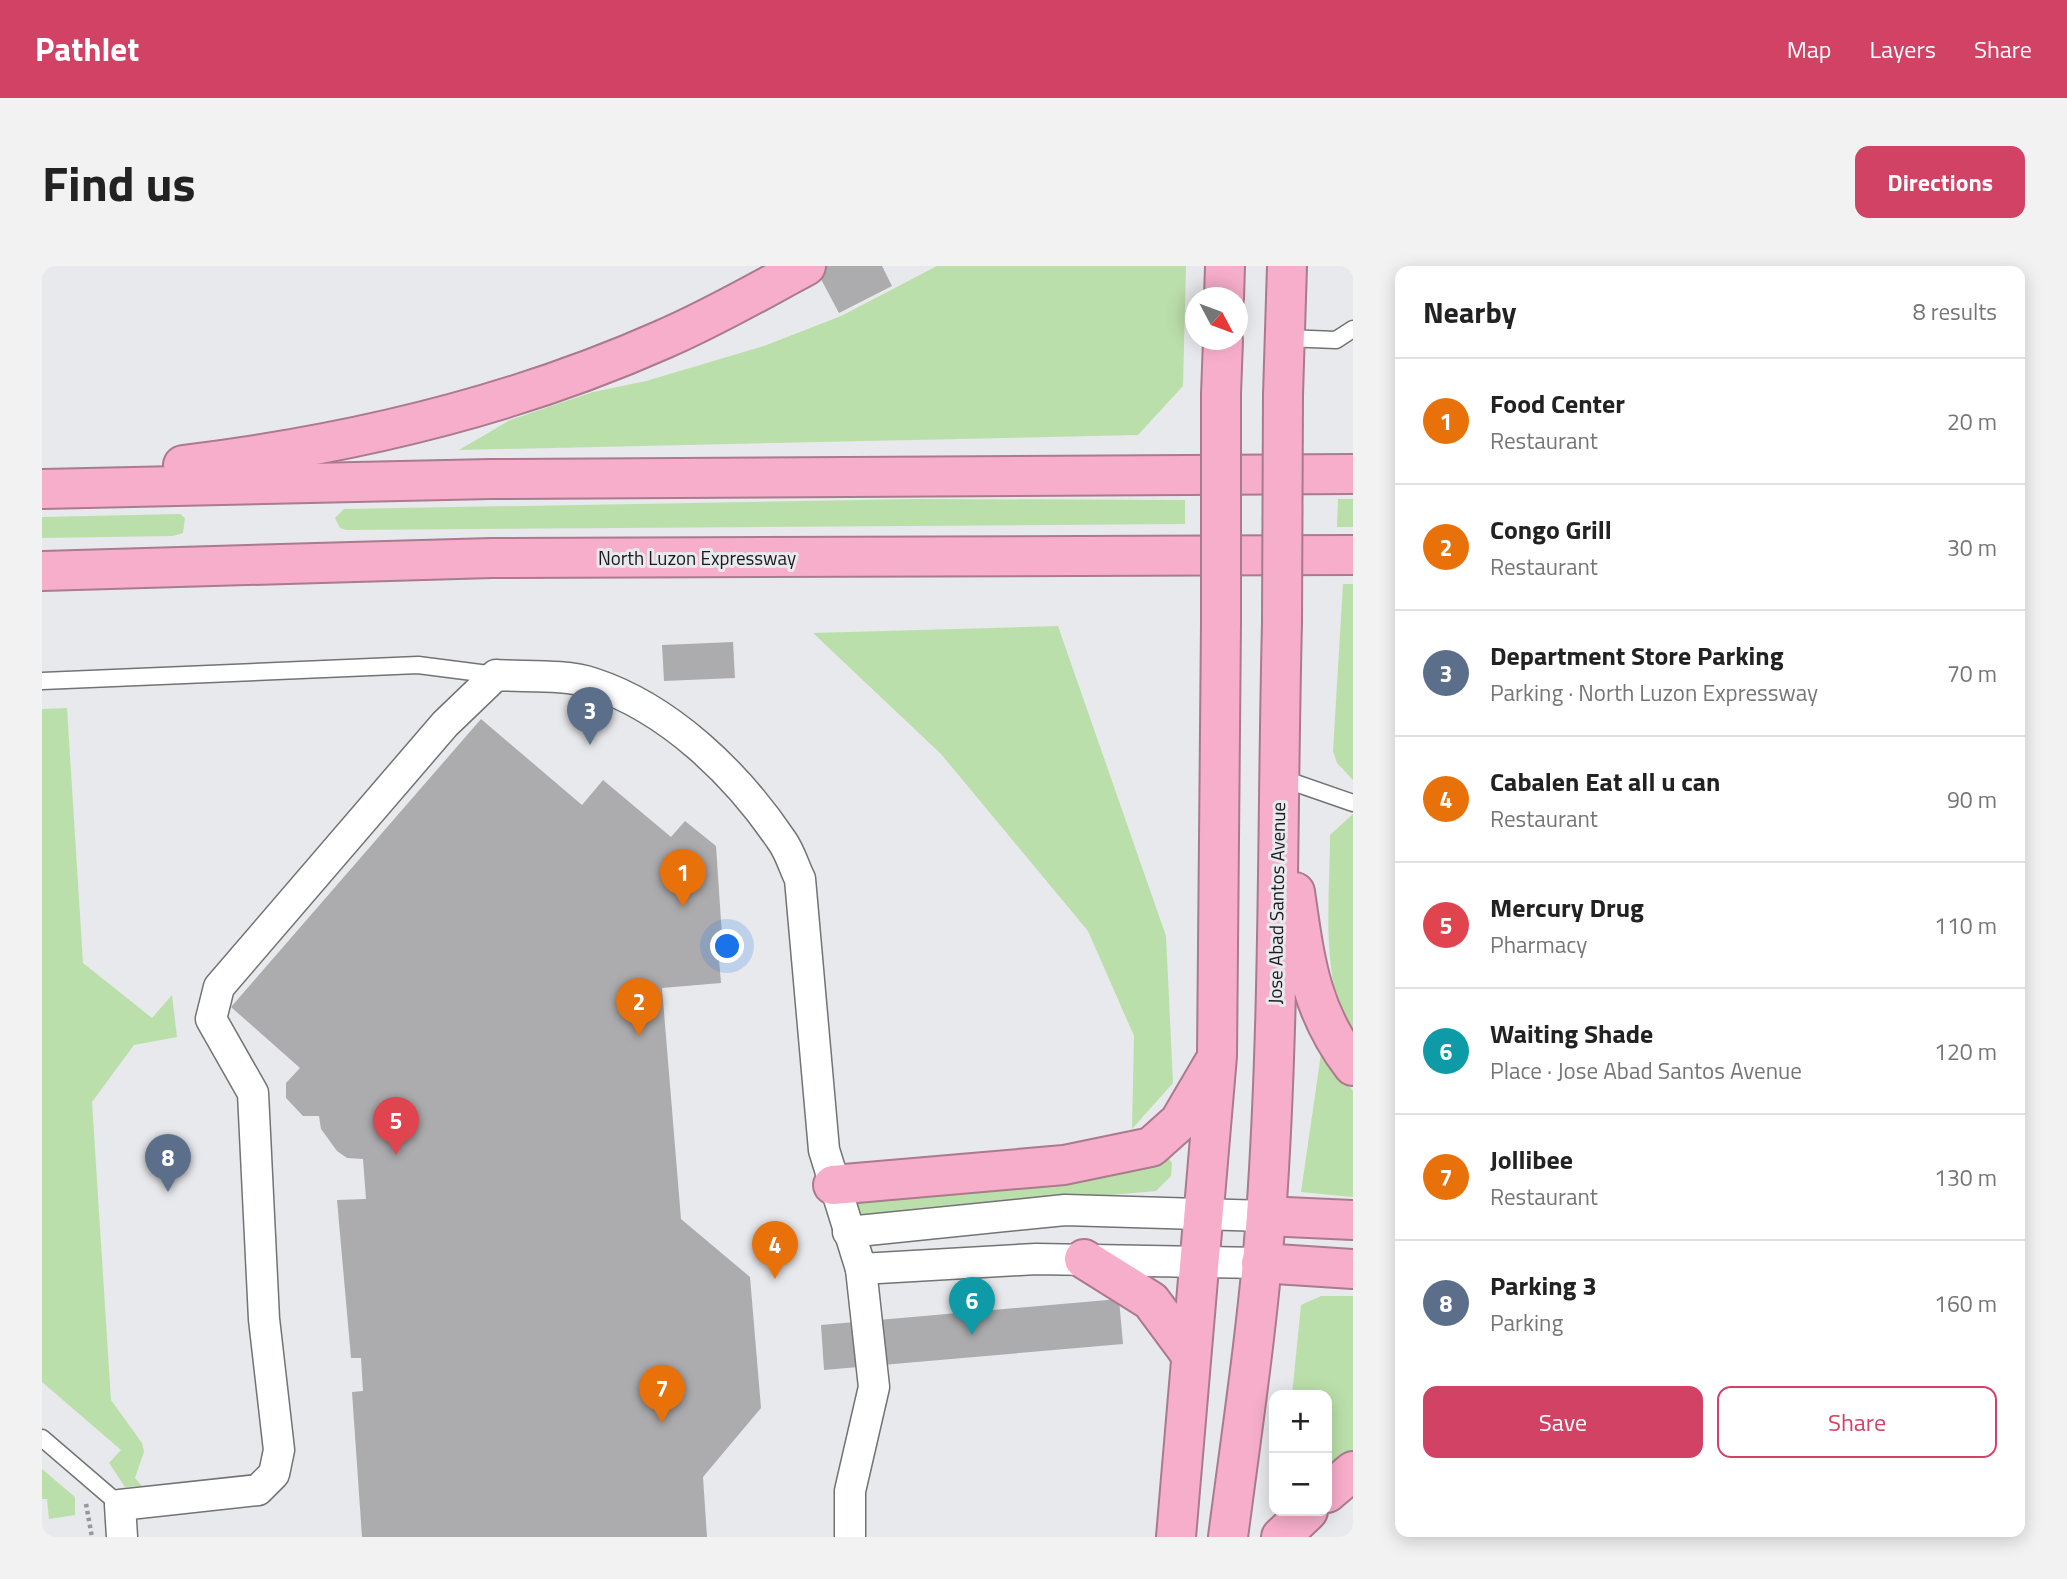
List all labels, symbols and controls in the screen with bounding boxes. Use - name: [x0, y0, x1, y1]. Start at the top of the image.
- text: Pathlet: [35, 24, 139, 74]
- text: Map: [1787, 31, 1832, 67]
- text: Layers: [1870, 31, 1936, 67]
- text: Share: [1974, 31, 2032, 67]
- text: Find us: [42, 145, 196, 220]
- button: Directions: [1855, 146, 2025, 218]
- north arrow: [1185, 287, 1248, 350]
- text: Nearby: [1423, 289, 1516, 335]
- text: 8 results: [1913, 294, 1997, 329]
- text: Food Center: [1490, 384, 1625, 423]
- text: 1: [1440, 404, 1452, 439]
- text: 20 m: [1947, 404, 1997, 439]
- text: Restaurant: [1490, 423, 1598, 458]
- text: Congo Grill: [1490, 510, 1612, 549]
- text: 2: [1440, 530, 1452, 565]
- text: 30 m: [1947, 530, 1997, 565]
- street label: North Luzon Expressway: [598, 543, 796, 572]
- text: Restaurant: [1490, 549, 1598, 584]
- text: Department Store Parking: [1490, 636, 1784, 675]
- text: 3: [1440, 656, 1452, 691]
- text: 70 m: [1947, 656, 1997, 691]
- text: Parking · North Luzon Expressway: [1490, 675, 1818, 710]
- pin: 3: [567, 687, 613, 745]
- text: Cabalen Eat all u can: [1490, 762, 1721, 801]
- text: 4: [1440, 782, 1452, 817]
- text: 90 m: [1947, 782, 1997, 817]
- text: Restaurant: [1490, 801, 1598, 836]
- street label: Jose Abad Santos Avenue: [1260, 802, 1292, 1004]
- pin: 1: [660, 849, 706, 907]
- text: Mercury Drug: [1490, 888, 1644, 927]
- text: 5: [1440, 908, 1452, 943]
- text: 110 m: [1934, 908, 1997, 943]
- text: Pharmacy: [1490, 927, 1587, 962]
- your location: [710, 929, 744, 963]
- pin: 2: [616, 978, 662, 1036]
- text: Waiting Shade: [1490, 1014, 1653, 1053]
- text: 6: [1440, 1034, 1452, 1069]
- text: 120 m: [1934, 1034, 1997, 1069]
- text: Place · Jose Abad Santos Avenue: [1490, 1053, 1802, 1088]
- pin: 5: [373, 1097, 419, 1155]
- pin: 8: [145, 1134, 191, 1192]
- text: Jollibee: [1490, 1140, 1573, 1179]
- text: 7: [1440, 1160, 1452, 1195]
- text: 130 m: [1934, 1160, 1997, 1195]
- text: Restaurant: [1490, 1179, 1598, 1214]
- pin: 4: [752, 1221, 798, 1279]
- text: Parking 3: [1490, 1266, 1597, 1305]
- pin: 6: [949, 1277, 995, 1335]
- text: 8: [1440, 1286, 1452, 1321]
- text: 160 m: [1934, 1286, 1997, 1321]
- text: Parking: [1490, 1305, 1563, 1340]
- pin: 7: [639, 1365, 685, 1423]
- button: Save: [1423, 1386, 1703, 1458]
- button: Share: [1717, 1386, 1997, 1458]
- map controls: [1269, 1390, 1332, 1516]
- button: +: [1269, 1390, 1332, 1453]
- button: −: [1269, 1453, 1332, 1516]

